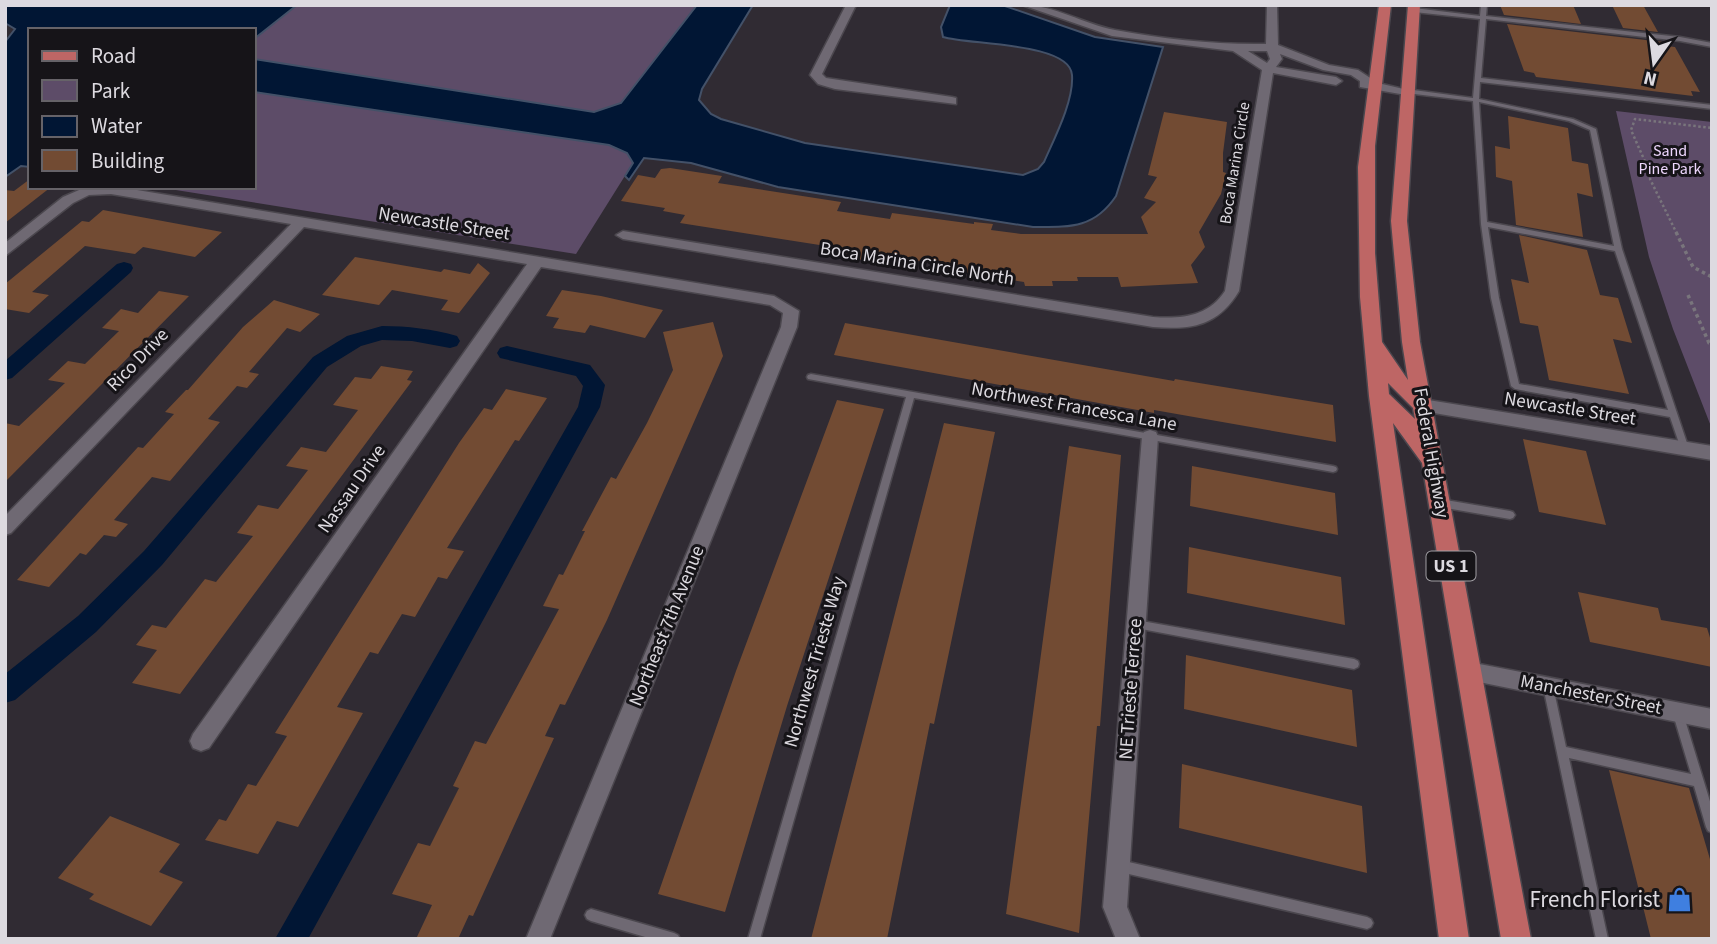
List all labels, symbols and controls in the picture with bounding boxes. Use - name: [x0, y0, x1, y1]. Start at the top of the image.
- legend: [28, 28, 256, 189]
- north arrow: [1619, 28, 1689, 98]
- text: Road: [91, 41, 136, 71]
- text: N: [1641, 63, 1660, 93]
- text: Park: [91, 76, 131, 106]
- street label: Boca Marina Circle: [1214, 100, 1256, 226]
- text: Water: [91, 111, 143, 141]
- park label: Sand Pine Park: [1639, 140, 1701, 180]
- text: Building: [91, 146, 165, 176]
- street label: Newcastle Street: [376, 200, 512, 248]
- street label: Boca Marina Circle North: [818, 235, 1016, 293]
- street label: Rico Drive: [101, 322, 175, 398]
- street label: Northwest Francesca Lane: [969, 376, 1179, 438]
- street label: Newcastle Street: [1502, 385, 1638, 433]
- street label: Federal Highway: [1406, 386, 1456, 520]
- street label: Nassau Drive: [311, 439, 393, 539]
- street label: Northeast 7th Avenue: [622, 542, 712, 710]
- road number: US 1: [1426, 552, 1476, 580]
- street label: Northwest Trieste Way: [778, 573, 852, 751]
- street label: NE Trieste Terrece: [1113, 617, 1149, 761]
- street label: Manchester Street: [1518, 668, 1665, 722]
- place label: French Florist: [1529, 883, 1660, 916]
- shop icon: French Florist: [1666, 885, 1694, 913]

